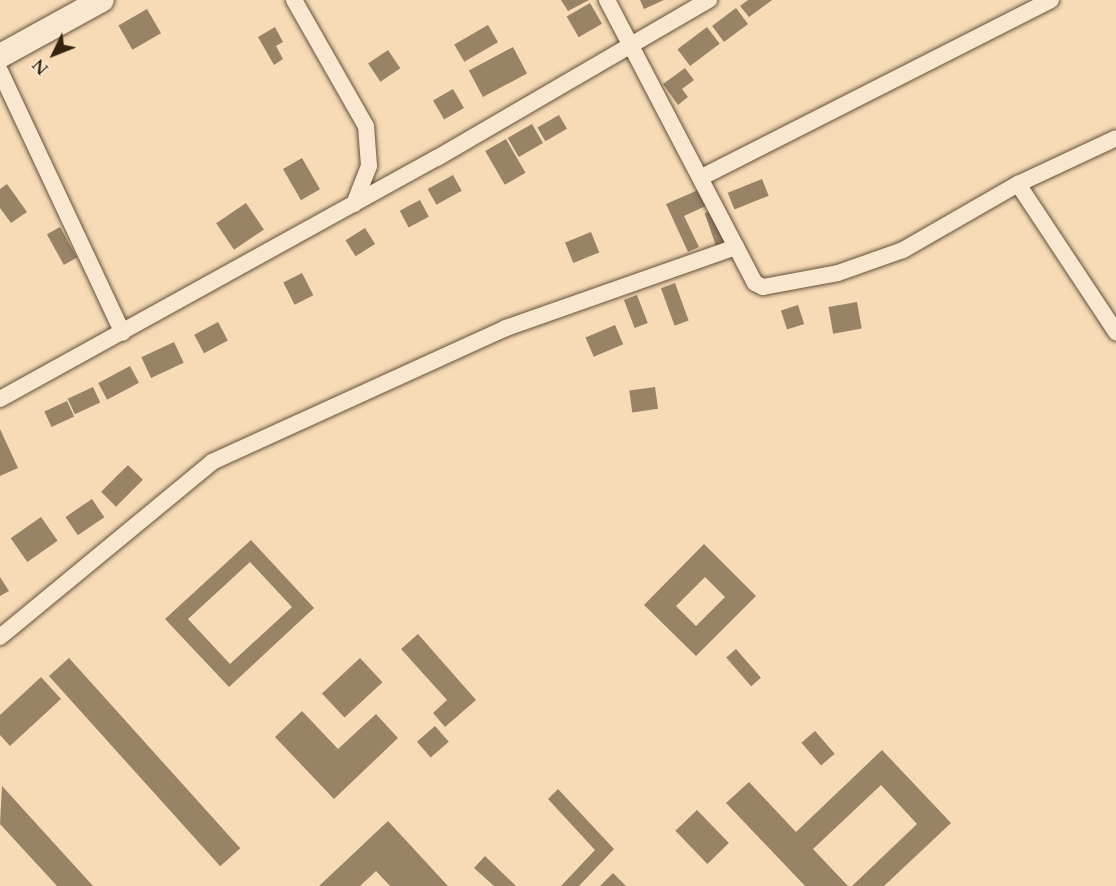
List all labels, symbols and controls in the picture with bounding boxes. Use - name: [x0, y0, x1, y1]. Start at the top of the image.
- north arrow: [24, 24, 84, 84]
- text: N: [28, 54, 54, 79]

